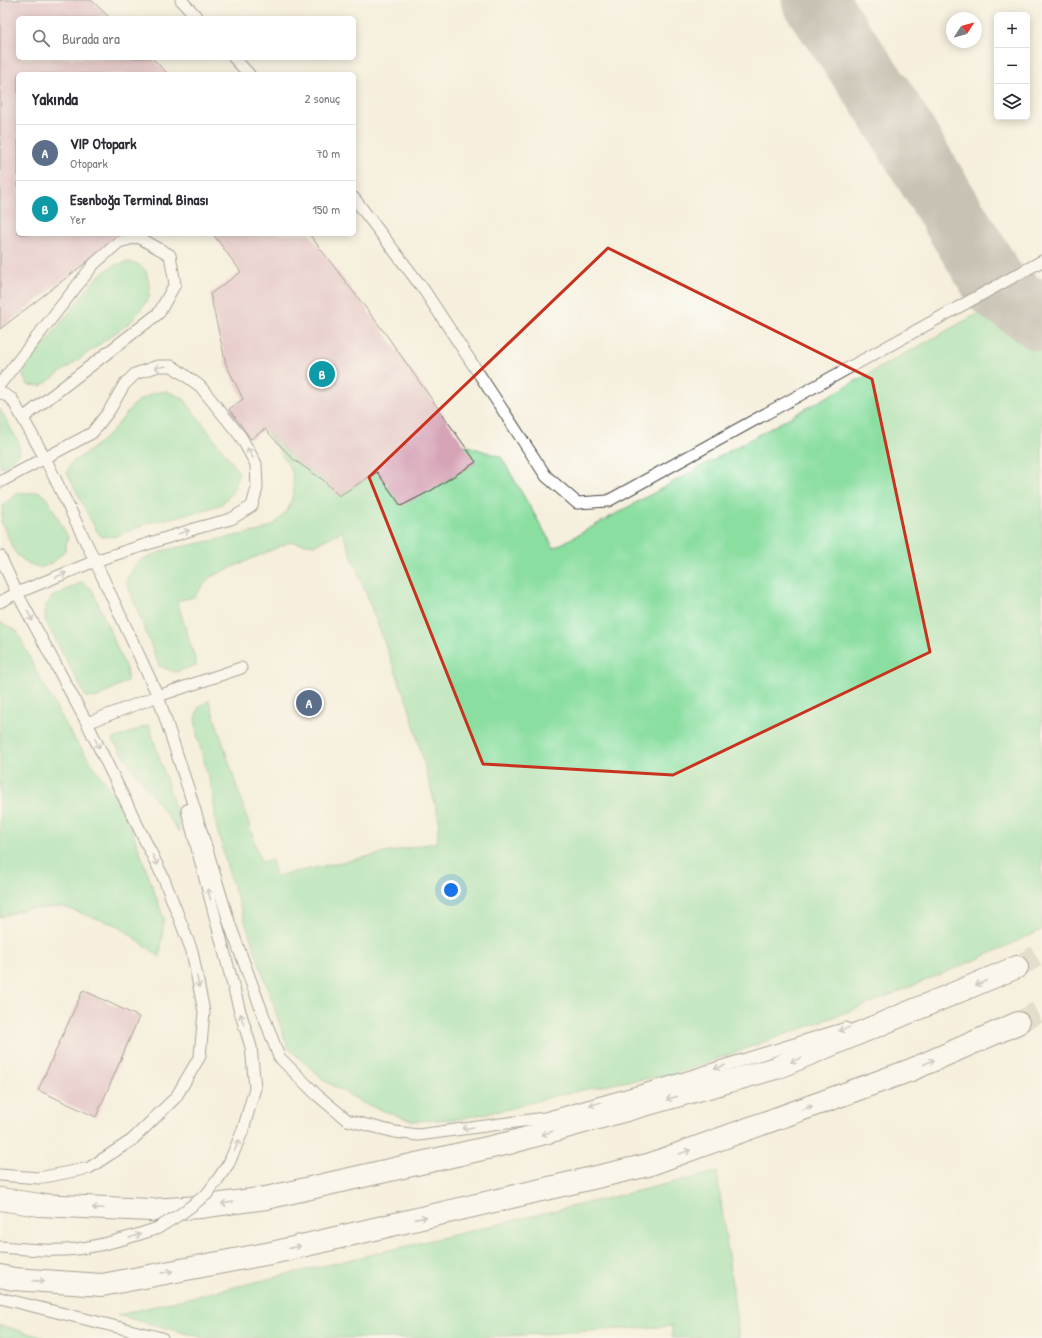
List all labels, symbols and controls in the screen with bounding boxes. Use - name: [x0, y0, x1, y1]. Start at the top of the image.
- north arrow: [946, 12, 982, 48]
- map controls: [994, 12, 1030, 120]
- button: +: [994, 12, 1030, 48]
- search box: [16, 16, 356, 60]
- icon: search: [30, 27, 52, 49]
- text: Burada ara: [62, 28, 120, 49]
- button: −: [994, 48, 1030, 84]
- button: layers: [994, 84, 1030, 120]
- text: Yakında: [32, 87, 78, 110]
- text: 2 sonuç: [305, 89, 340, 107]
- text: VIP Otopark: [70, 133, 136, 154]
- text: A: [42, 144, 48, 162]
- text: 70 m: [316, 144, 340, 162]
- text: Otopark: [70, 154, 108, 172]
- text: Esenboğa Terminal Binası: [70, 189, 209, 210]
- text: B: [42, 200, 48, 218]
- text: 150 m: [312, 200, 340, 218]
- text: Yer: [70, 210, 86, 228]
- pin: B: [309, 359, 335, 389]
- one-way arrow: [154, 363, 167, 371]
- one-way arrow: [245, 447, 253, 459]
- one-way arrow: [177, 528, 190, 535]
- one-way arrow: [55, 571, 67, 578]
- one-way arrow: [26, 610, 34, 622]
- pin: A: [296, 688, 322, 718]
- one-way arrow: [94, 737, 101, 749]
- one-way arrow: [152, 854, 159, 866]
- your location: [441, 880, 461, 900]
- one-way arrow: [205, 887, 212, 900]
- one-way arrow: [194, 975, 202, 988]
- one-way arrow: [975, 980, 987, 987]
- one-way arrow: [238, 1013, 245, 1026]
- one-way arrow: [838, 1026, 851, 1033]
- one-way arrow: [791, 1056, 803, 1064]
- one-way arrow: [922, 1058, 934, 1065]
- one-way arrow: [713, 1064, 726, 1071]
- one-way arrow: [666, 1094, 679, 1102]
- one-way arrow: [589, 1101, 602, 1108]
- one-way arrow: [801, 1103, 813, 1111]
- one-way arrow: [462, 1124, 475, 1132]
- one-way arrow: [541, 1130, 554, 1137]
- one-way arrow: [233, 1139, 241, 1151]
- one-way arrow: [678, 1148, 691, 1155]
- one-way arrow: [221, 1199, 234, 1207]
- one-way arrow: [92, 1204, 105, 1211]
- one-way arrow: [415, 1213, 428, 1221]
- one-way arrow: [129, 1232, 142, 1239]
- one-way arrow: [288, 1243, 301, 1251]
- one-way arrow: [160, 1268, 173, 1276]
- one-way arrow: [32, 1277, 45, 1284]

